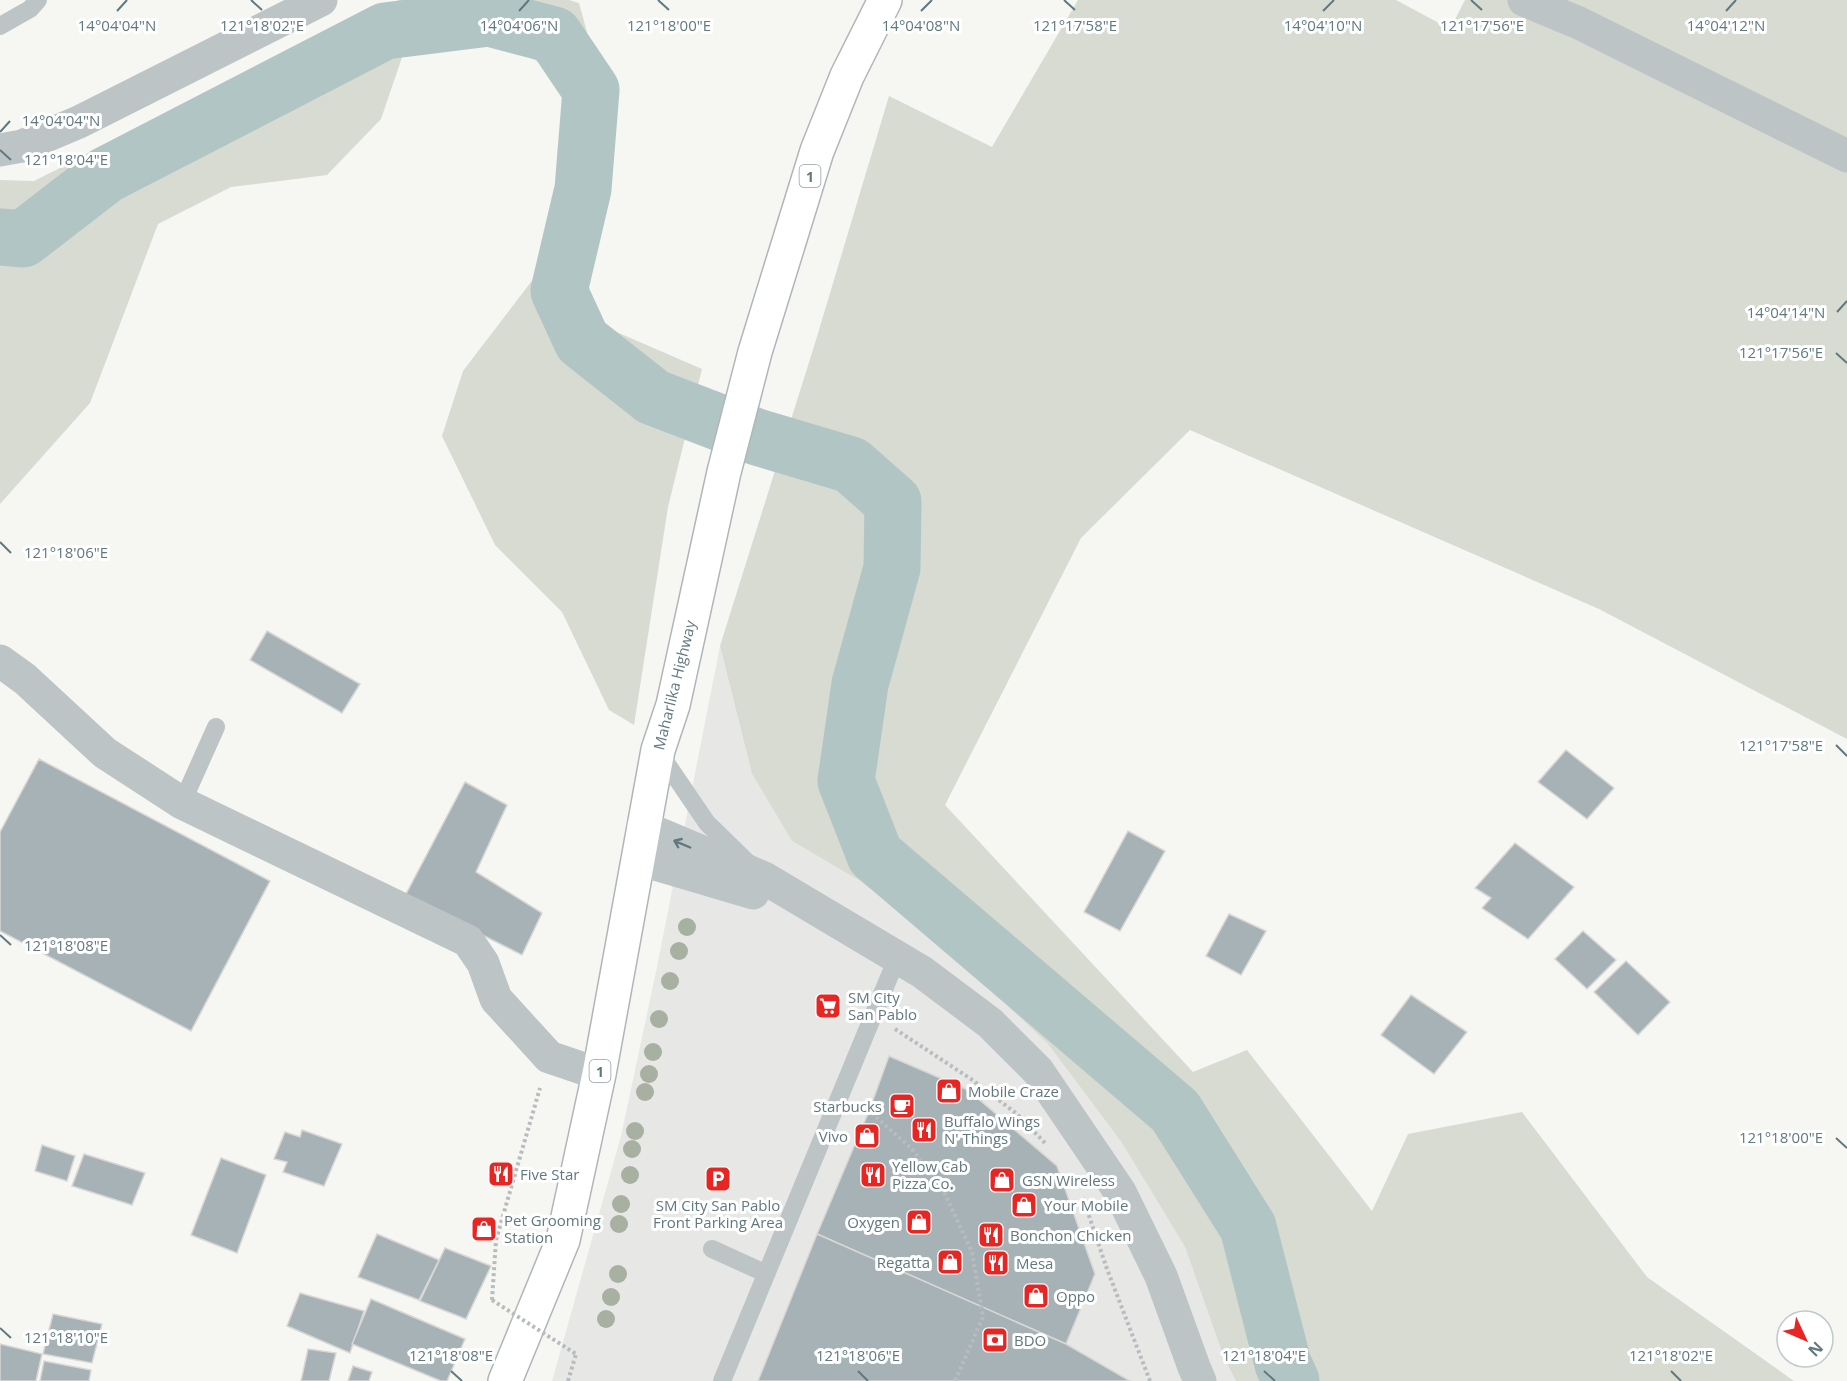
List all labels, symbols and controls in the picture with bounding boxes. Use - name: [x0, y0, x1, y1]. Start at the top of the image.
- text: 14°04'04"N: [78, 15, 156, 35]
- text: 121°18'02"E: [220, 15, 304, 35]
- text: 14°04'06"N: [480, 15, 558, 35]
- text: 121°18'00"E: [627, 15, 711, 35]
- text: 14°04'08"N: [882, 15, 960, 35]
- text: 121°17'58"E: [1033, 15, 1117, 35]
- text: 14°04'10"N: [1284, 15, 1362, 35]
- text: 121°17'56"E: [1440, 15, 1524, 35]
- text: 14°04'12"N: [1687, 15, 1765, 35]
- text: 14°04'04"N: [22, 110, 100, 130]
- text: 121°18'04"E: [24, 149, 108, 169]
- road number: 1: [800, 165, 820, 187]
- text: 14°04'14"N: [1747, 302, 1825, 322]
- text: 121°17'56"E: [1739, 342, 1823, 362]
- text: 121°18'06"E: [24, 542, 108, 562]
- street label: Maharlika Highway: [648, 618, 700, 752]
- text: 121°17'58"E: [1739, 735, 1823, 755]
- one-way arrow: [674, 838, 692, 849]
- text: 121°18'08"E: [24, 935, 108, 955]
- place label: SM City San Pablo: [848, 987, 917, 1024]
- supermarket icon: SM City San Pablo: [813, 991, 843, 1021]
- road number: 1: [590, 1060, 610, 1082]
- shop icon: Mobile Craze: [934, 1076, 964, 1106]
- place label: Mobile Craze: [968, 1081, 1059, 1101]
- cafe icon: Starbucks: [887, 1091, 917, 1121]
- place label: Starbucks: [813, 1096, 882, 1116]
- place label: Buffalo Wings N' Things: [944, 1111, 1040, 1148]
- restaurant icon: Buffalo Wings N' Things: [909, 1115, 939, 1145]
- shop icon: Vivo: [852, 1121, 882, 1151]
- place label: Vivo: [819, 1126, 848, 1146]
- text: 121°18'00"E: [1739, 1127, 1823, 1147]
- place label: Yellow Cab Pizza Co.: [892, 1156, 968, 1193]
- restaurant icon: Five Star: [486, 1159, 516, 1189]
- restaurant icon: Yellow Cab Pizza Co.: [858, 1160, 888, 1190]
- place label: Five Star: [520, 1164, 579, 1184]
- parking icon: SM City San Pablo Front Parking Area: [703, 1164, 733, 1194]
- shop icon: GSN Wireless: [987, 1165, 1017, 1195]
- place label: GSN Wireless: [1022, 1170, 1115, 1190]
- shop icon: Your Mobile: [1009, 1190, 1039, 1220]
- place label: SM City San Pablo Front Parking Area: [653, 1195, 783, 1232]
- place label: Your Mobile: [1044, 1195, 1128, 1215]
- shop icon: Oxygen: [904, 1207, 934, 1237]
- place label: Pet Grooming Station: [504, 1210, 601, 1247]
- place label: Oxygen: [847, 1212, 900, 1232]
- shop icon: Pet Grooming Station: [469, 1214, 499, 1244]
- restaurant icon: Bonchon Chicken: [976, 1220, 1006, 1250]
- place label: Bonchon Chicken: [1010, 1225, 1132, 1245]
- shop icon: Regatta: [935, 1247, 965, 1277]
- restaurant icon: Mesa: [981, 1248, 1011, 1278]
- place label: Regatta: [877, 1252, 930, 1272]
- place label: Mesa: [1016, 1253, 1053, 1273]
- shop icon: Oppo: [1021, 1281, 1051, 1311]
- place label: Oppo: [1056, 1286, 1095, 1306]
- north arrow: [1775, 1309, 1835, 1369]
- bank icon: BDO: [980, 1325, 1010, 1355]
- text: 121°18'10"E: [24, 1327, 108, 1347]
- place label: BDO: [1014, 1330, 1046, 1350]
- text: N: [1803, 1337, 1828, 1362]
- text: 121°18'08"E: [409, 1345, 493, 1365]
- text: 121°18'06"E: [816, 1345, 900, 1365]
- text: 121°18'04"E: [1222, 1345, 1306, 1365]
- text: 121°18'02"E: [1629, 1345, 1713, 1365]

